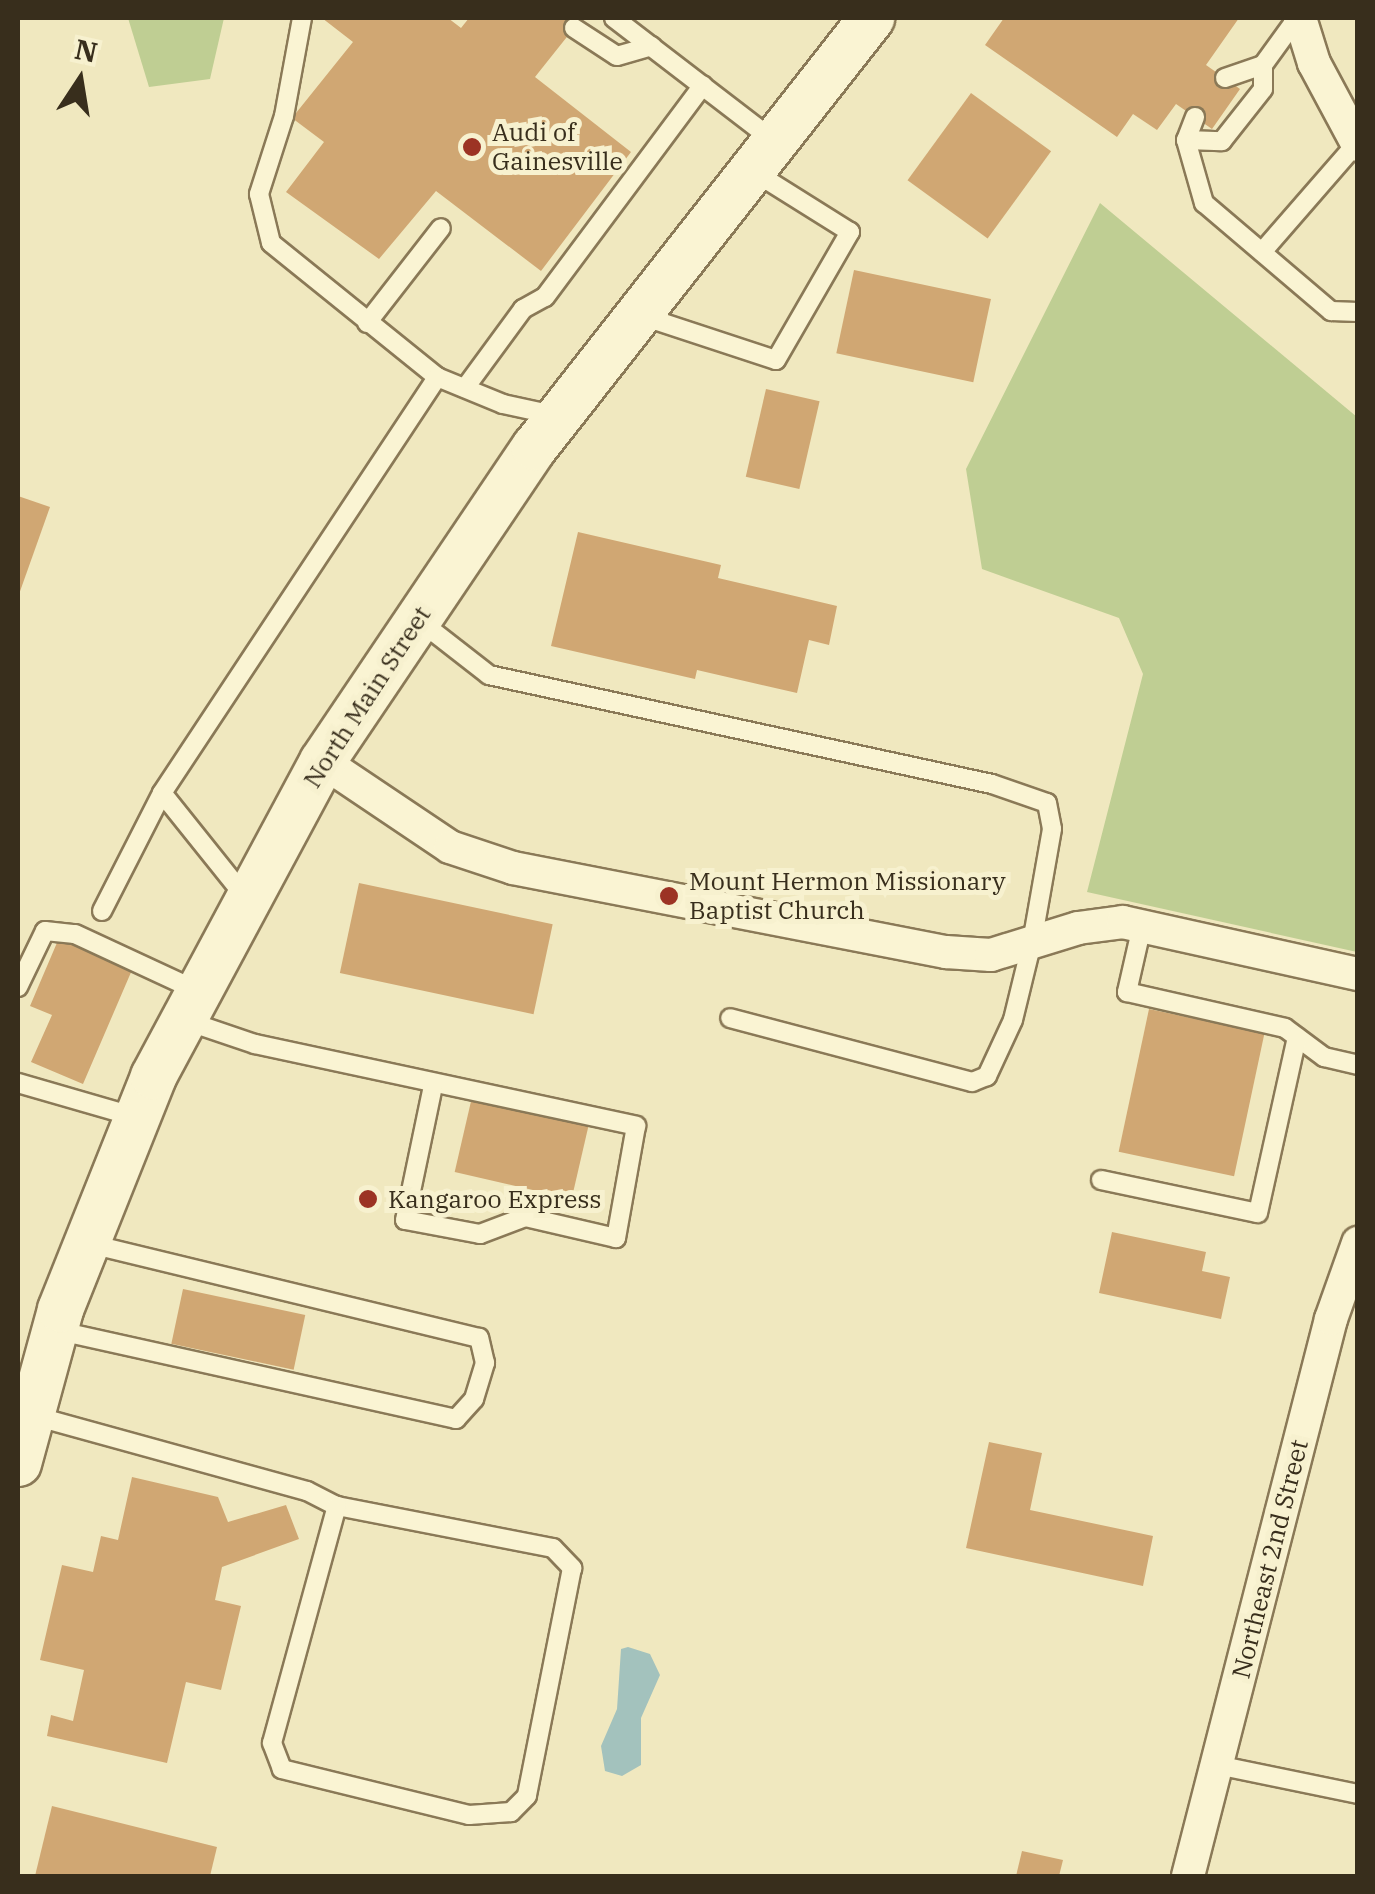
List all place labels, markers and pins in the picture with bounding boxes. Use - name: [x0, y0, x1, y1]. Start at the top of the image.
- place label: Audi of Gainesville: [492, 118, 623, 177]
- marker: Audi of Gainesville: [461, 136, 483, 158]
- place label: Mount Hermon Missionary Baptist Church: [689, 867, 1006, 926]
- marker: Mount Hermon Missionary Baptist Church: [658, 885, 680, 907]
- place label: Kangaroo Express: [388, 1184, 602, 1214]
- marker: Kangaroo Express: [357, 1188, 379, 1210]

